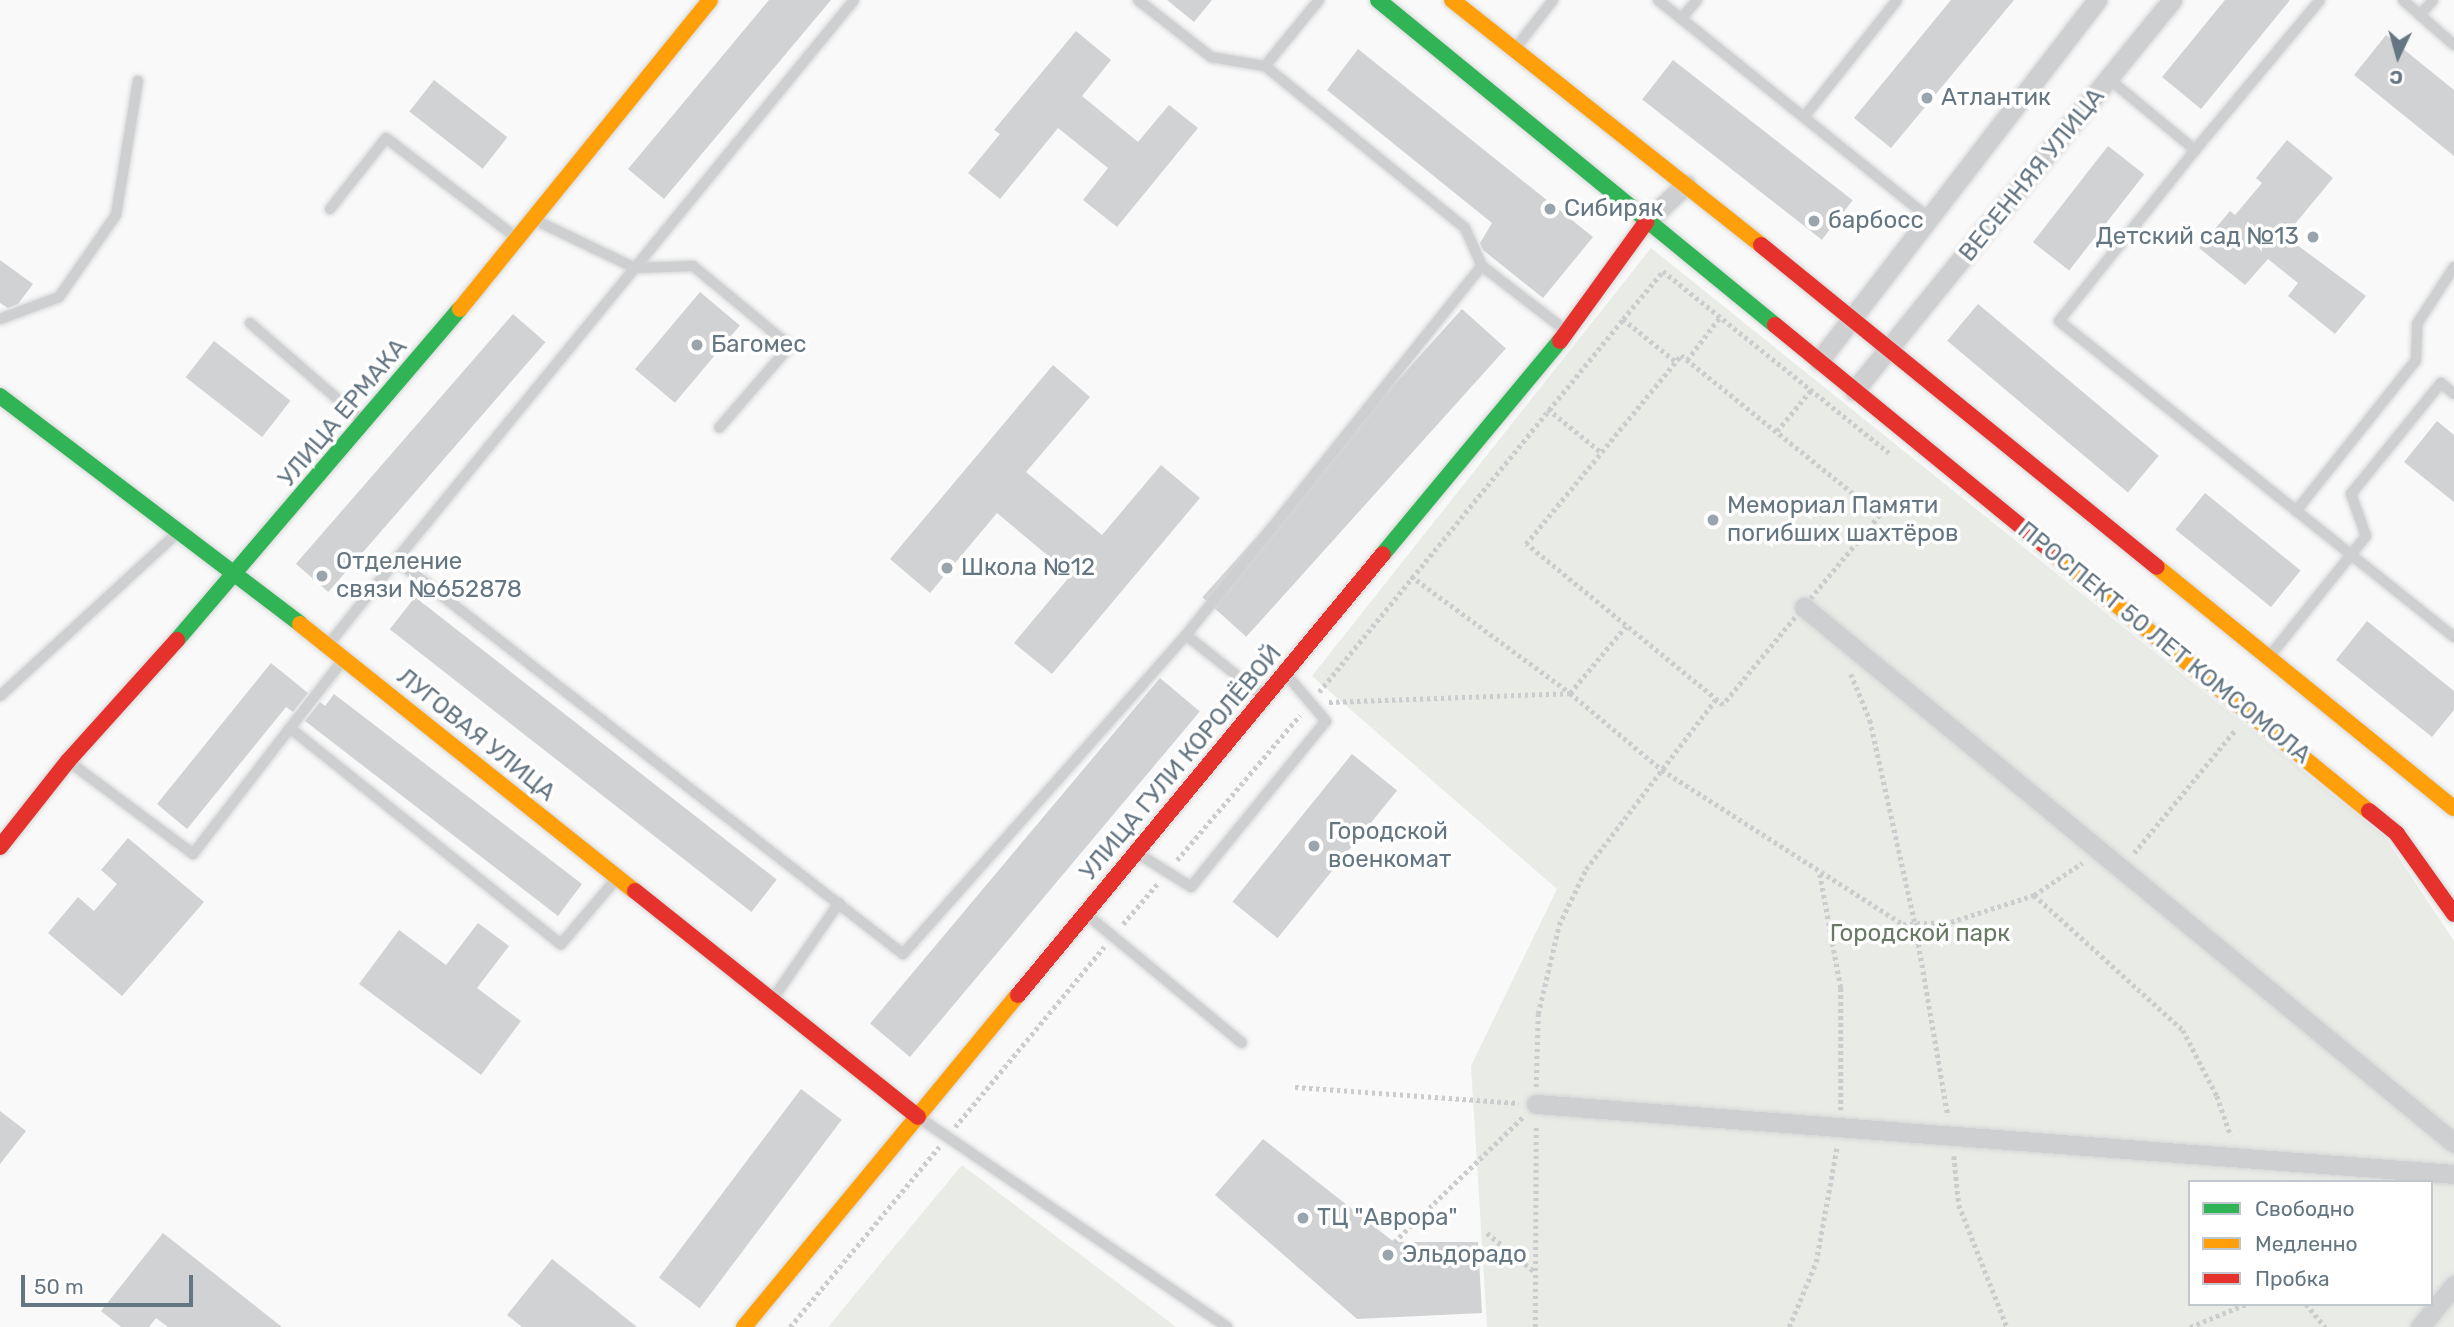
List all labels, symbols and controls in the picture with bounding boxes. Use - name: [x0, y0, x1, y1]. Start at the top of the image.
- north arrow: [2363, 21, 2433, 91]
- text: С: [2388, 65, 2404, 89]
- street label: ВЕСЕННЯЯ УЛИЦА: [1953, 83, 2111, 267]
- place label: Атлантик: [1941, 84, 2051, 112]
- marker: Атлантик: [1919, 90, 1935, 106]
- place label: Сибиряк: [1564, 195, 1663, 223]
- marker: Сибиряк: [1542, 201, 1558, 217]
- place label: барбосс: [1828, 207, 1924, 235]
- marker: барбосс: [1806, 213, 1822, 229]
- place label: Детский сад №13: [2096, 223, 2299, 251]
- marker: Детский сад №13: [2305, 229, 2321, 245]
- place label: Багомес: [711, 331, 807, 359]
- street label: УЛИЦА ЕРМАКА: [273, 333, 413, 493]
- marker: Багомес: [689, 337, 705, 353]
- place label: Мемориал Памяти погибших шахтёров: [1727, 492, 1959, 548]
- marker: Мемориал Памяти погибших шахтёров: [1705, 512, 1721, 528]
- street label: ПРОСПЕКТ 50 ЛЕТ КОМСОМОЛА: [2012, 516, 2316, 770]
- place label: Отделение связи №652878: [336, 548, 522, 604]
- place label: Школа №12: [961, 554, 1095, 582]
- marker: Школа №12: [939, 560, 955, 576]
- marker: Отделение связи №652878: [314, 568, 330, 584]
- street label: УЛИЦА ГУЛИ КОРОЛЁВОЙ: [1074, 640, 1288, 886]
- street label: ЛУГОВАЯ УЛИЦА: [391, 662, 561, 808]
- place label: Городской военкомат: [1328, 818, 1451, 874]
- marker: Городской военкомат: [1306, 838, 1322, 854]
- park label: Городской парк: [1830, 920, 2010, 948]
- legend: [2188, 1180, 2433, 1306]
- text: Свободно: [2255, 1196, 2355, 1221]
- place label: ТЦ "Аврора": [1317, 1204, 1458, 1232]
- marker: ТЦ "Аврора": [1295, 1210, 1311, 1226]
- text: Медленно: [2255, 1231, 2358, 1256]
- place label: Эльдорадо: [1402, 1241, 1527, 1269]
- marker: Эльдорадо: [1380, 1247, 1396, 1263]
- scale bar: [24, 1260, 196, 1304]
- text: Пробка: [2255, 1266, 2330, 1291]
- text: 50 m: [34, 1274, 84, 1299]

